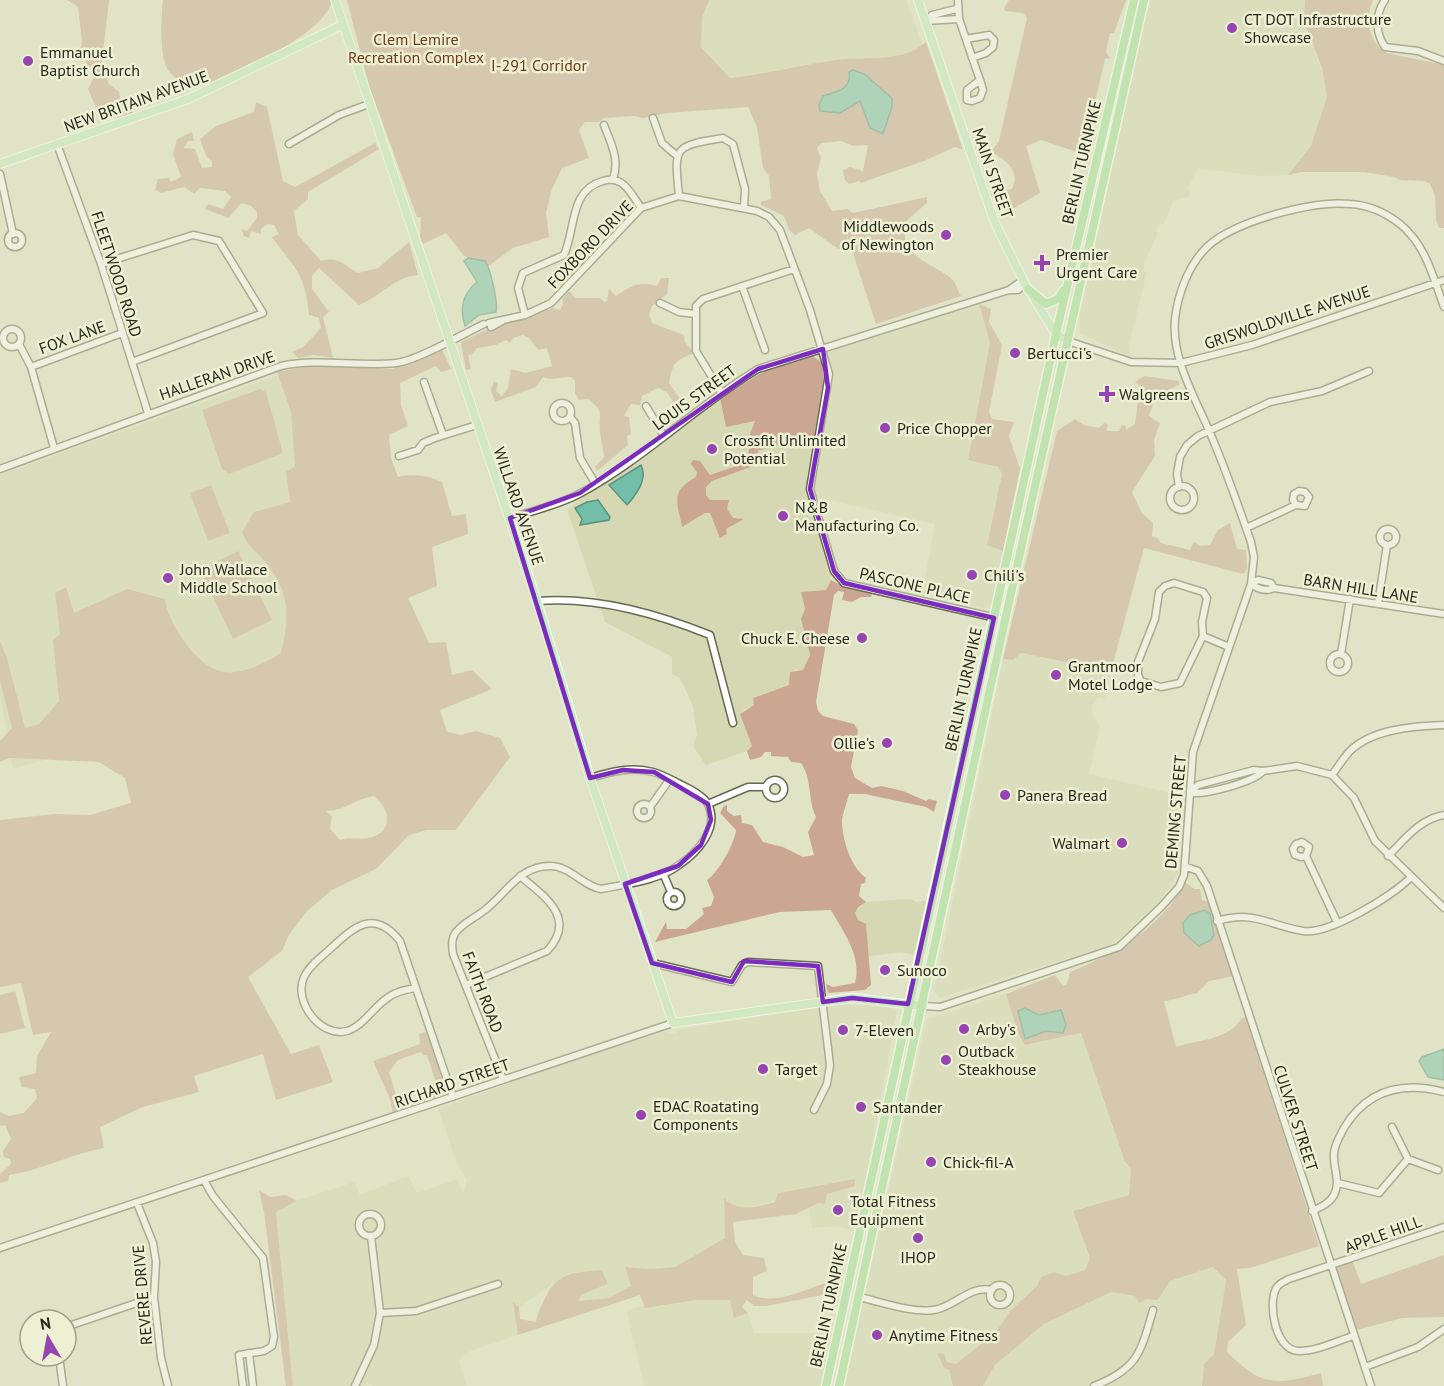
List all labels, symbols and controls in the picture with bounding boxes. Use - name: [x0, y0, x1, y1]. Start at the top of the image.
- place label: CT DOT Infrastructure Showcase: [1244, 9, 1391, 47]
- marker: CT DOT Infrastructure Showcase: [1225, 21, 1239, 35]
- park label: Clem Lemire Recreation Complex: [348, 29, 484, 67]
- place label: Emmanuel Baptist Church: [40, 42, 140, 80]
- marker: Emmanuel Baptist Church: [21, 54, 35, 68]
- park label: I-291 Corridor: [491, 55, 587, 75]
- street label: NEW BRITAIN AVENUE: [61, 66, 211, 136]
- street label: BERLIN TURNPIKE: [1057, 98, 1105, 226]
- street label: MAIN STREET: [968, 125, 1018, 221]
- street label: FOXBORO DRIVE: [543, 196, 637, 292]
- street label: FLEETWOOD ROAD: [87, 208, 147, 340]
- place label: Middlewoods of Newington: [842, 216, 934, 254]
- marker: Middlewoods of Newington: [939, 228, 953, 242]
- place label: Premier Urgent Care: [1056, 244, 1137, 282]
- marker: Premier Urgent Care: [1033, 254, 1051, 272]
- street label: GRISWOLDVILLE AVENUE: [1201, 281, 1373, 353]
- street label: FOX LANE: [36, 316, 108, 358]
- place label: Bertucci's: [1027, 343, 1092, 363]
- street label: HALLERAN DRIVE: [157, 346, 277, 404]
- marker: Bertucci's: [1008, 346, 1022, 360]
- street label: LOUIS STREET: [648, 360, 740, 434]
- place label: Walgreens: [1119, 384, 1190, 404]
- marker: Walgreens: [1100, 387, 1114, 401]
- place label: Price Chopper: [897, 418, 992, 438]
- marker: Price Chopper: [878, 421, 892, 435]
- place label: Crossfit Unlimited Potential: [724, 430, 846, 468]
- marker: Crossfit Unlimited Potential: [705, 442, 719, 456]
- street label: WILLARD AVENUE: [489, 444, 549, 568]
- place label: N&B Manufacturing Co.: [795, 497, 919, 535]
- marker: N&B Manufacturing Co.: [776, 509, 790, 523]
- place label: John Wallace Middle School: [179, 559, 278, 597]
- street label: PASCONE PLACE: [858, 563, 972, 607]
- place label: Chili's: [984, 565, 1025, 585]
- marker: Chili's: [965, 568, 979, 582]
- street label: BARN HILL LANE: [1302, 569, 1420, 607]
- marker: John Wallace Middle School: [161, 571, 175, 585]
- street label: BERLIN TURNPIKE: [940, 625, 986, 753]
- place label: Chuck E. Cheese: [741, 628, 850, 648]
- marker: Chuck E. Cheese: [855, 631, 869, 645]
- place label: Grantmoor Motel Lodge: [1068, 656, 1153, 694]
- marker: Grantmoor Motel Lodge: [1049, 668, 1063, 682]
- place label: Ollie's: [833, 733, 875, 753]
- marker: Ollie's: [880, 736, 894, 750]
- street label: DEMING STREET: [1160, 754, 1190, 870]
- place label: Panera Bread: [1017, 785, 1107, 805]
- marker: Panera Bread: [998, 788, 1012, 802]
- place label: Walmart: [1053, 833, 1111, 853]
- marker: Walmart: [1115, 836, 1129, 850]
- street label: FAITH ROAD: [458, 949, 508, 1035]
- place label: Sunoco: [897, 960, 947, 980]
- marker: Sunoco: [878, 963, 892, 977]
- place label: Arby's: [976, 1019, 1016, 1039]
- place label: 7-Eleven: [855, 1020, 914, 1040]
- marker: Arby's: [957, 1022, 971, 1036]
- marker: 7-Eleven: [836, 1023, 850, 1037]
- place label: Outback Steakhouse: [958, 1041, 1036, 1079]
- marker: Outback Steakhouse: [939, 1053, 953, 1067]
- street label: RICHARD STREET: [392, 1054, 512, 1112]
- place label: Target: [775, 1059, 818, 1079]
- marker: Target: [756, 1062, 770, 1076]
- street label: CULVER STREET: [1269, 1062, 1323, 1174]
- place label: EDAC Roatating Components: [653, 1096, 759, 1134]
- place label: Santander: [873, 1097, 943, 1117]
- marker: Santander: [854, 1100, 868, 1114]
- marker: EDAC Roatating Components: [634, 1108, 648, 1122]
- place label: Chick-fil-A: [943, 1152, 1014, 1172]
- marker: Chick-fil-A: [924, 1155, 938, 1169]
- place label: Total Fitness Equipment: [850, 1191, 936, 1229]
- marker: Total Fitness Equipment: [831, 1203, 845, 1217]
- street label: APPLE HILL: [1342, 1211, 1424, 1257]
- marker: IHOP: [911, 1231, 925, 1245]
- street label: BERLIN TURNPIKE: [805, 1241, 851, 1369]
- street label: REVERE DRIVE: [128, 1244, 156, 1346]
- place label: IHOP: [900, 1247, 936, 1267]
- north arrow: [18, 1308, 78, 1368]
- text: N: [38, 1312, 52, 1334]
- place label: Anytime Fitness: [889, 1325, 998, 1345]
- marker: Anytime Fitness: [870, 1328, 884, 1342]

